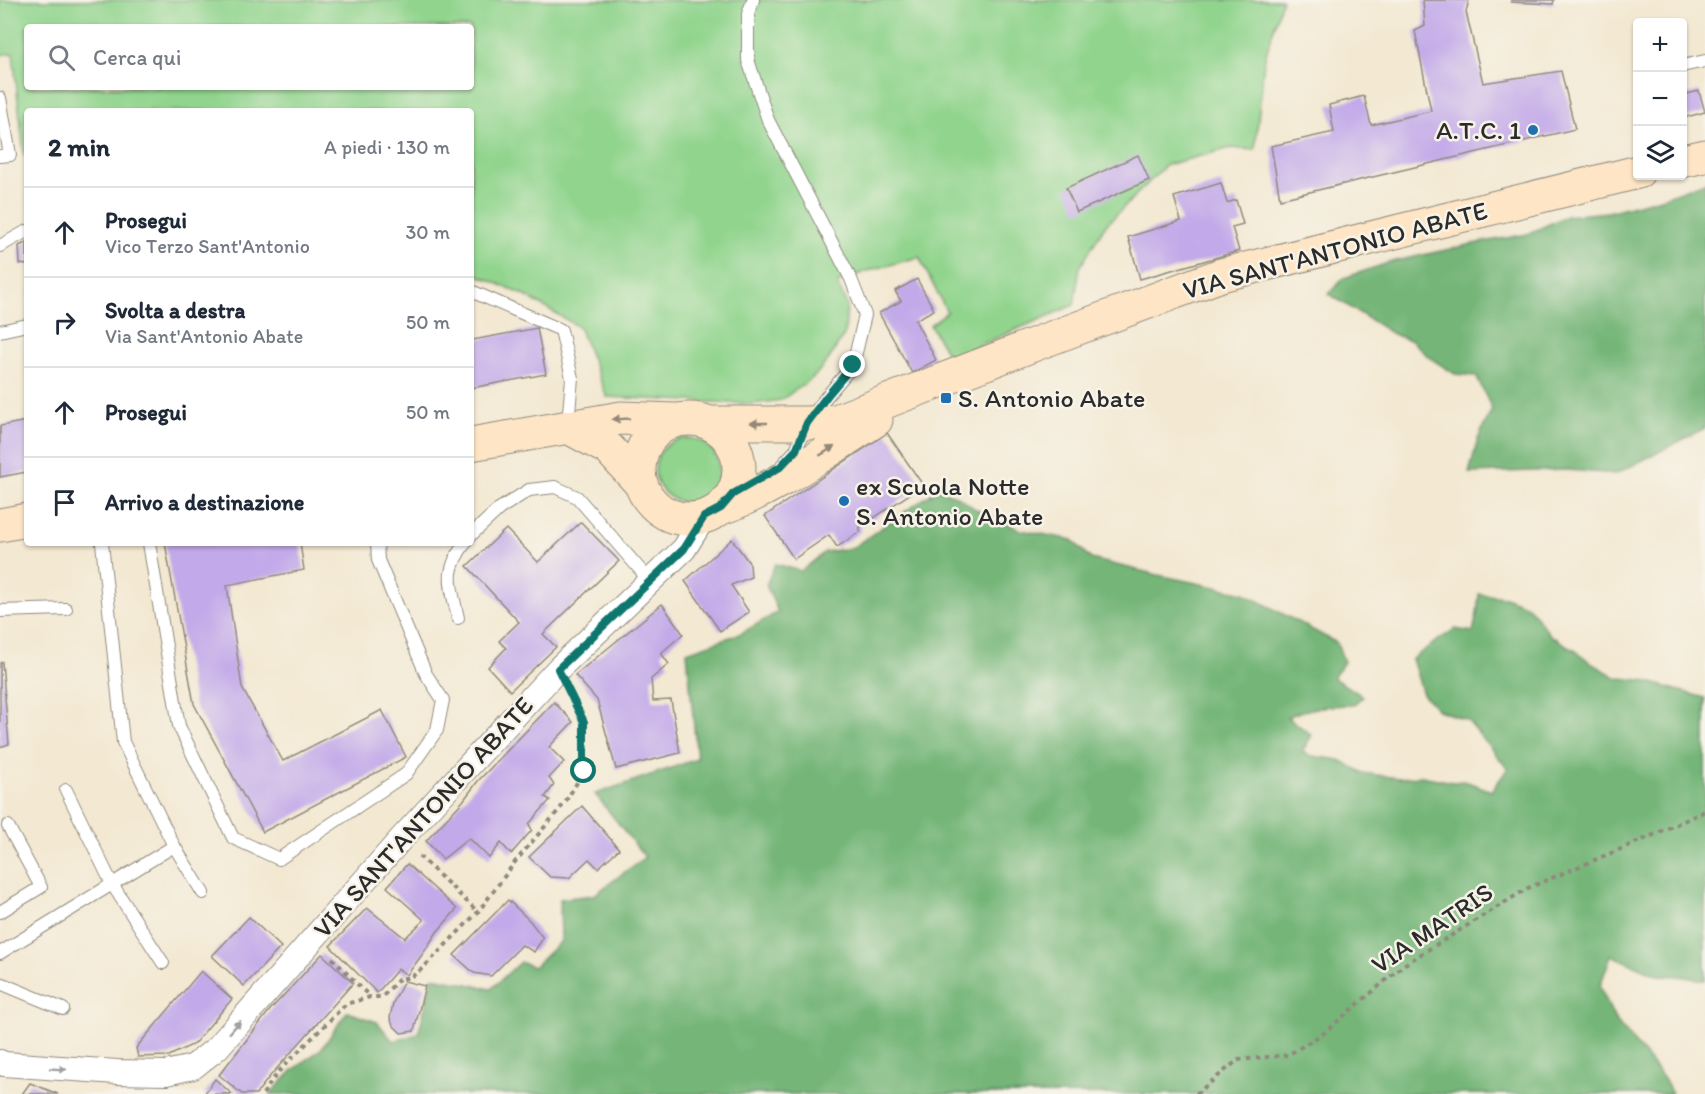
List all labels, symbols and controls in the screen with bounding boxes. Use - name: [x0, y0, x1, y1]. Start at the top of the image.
- map controls: [1633, 18, 1687, 180]
- button: +: [1633, 18, 1687, 72]
- search box: [24, 24, 474, 90]
- icon: search: [45, 41, 78, 74]
- text: Cerca qui: [93, 44, 181, 71]
- button: −: [1633, 72, 1687, 126]
- place label: A.T.C. 1: [1436, 114, 1521, 146]
- marker: A.T.C. 1: [1526, 123, 1540, 137]
- button: layers: [1633, 126, 1687, 180]
- text: 2 min: [48, 131, 110, 163]
- text: A piedi · 130 m: [324, 135, 450, 159]
- street label: VIA SANT'ANTONIO ABATE: [1179, 194, 1491, 306]
- text: Prosegui: [105, 207, 187, 234]
- icon: ahead: [48, 216, 81, 249]
- text: 30 m: [405, 220, 450, 244]
- text: Vico Terzo Sant'Antonio: [105, 234, 310, 258]
- text: Svolta a destra: [105, 297, 245, 324]
- icon: right: [48, 306, 81, 339]
- text: 50 m: [406, 310, 450, 334]
- text: Via Sant'Antonio Abate: [105, 324, 303, 348]
- route end: [839, 351, 865, 377]
- place label: S. Antonio Abate: [958, 382, 1145, 414]
- marker: S. Antonio Abate: [939, 391, 953, 405]
- icon: ahead: [48, 396, 81, 429]
- text: Prosegui: [105, 399, 187, 426]
- text: 50 m: [406, 400, 450, 424]
- one-way arrow: [612, 414, 631, 424]
- one-way arrow: [749, 418, 768, 428]
- one-way arrow: [819, 445, 835, 456]
- place label: ex Scuola Notte S. Antonio Abate: [856, 470, 1043, 532]
- icon: arrive: [48, 486, 81, 519]
- text: Arrivo a destinazione: [105, 489, 304, 516]
- marker: ex Scuola Notte S. Antonio Abate: [837, 494, 851, 508]
- street label: VIA SANT'ANTONIO ABATE: [306, 690, 540, 944]
- route start: [570, 757, 596, 783]
- street label: VIA MATRIS: [1365, 876, 1499, 980]
- one-way arrow: [228, 1019, 242, 1034]
- one-way arrow: [48, 1064, 67, 1073]

